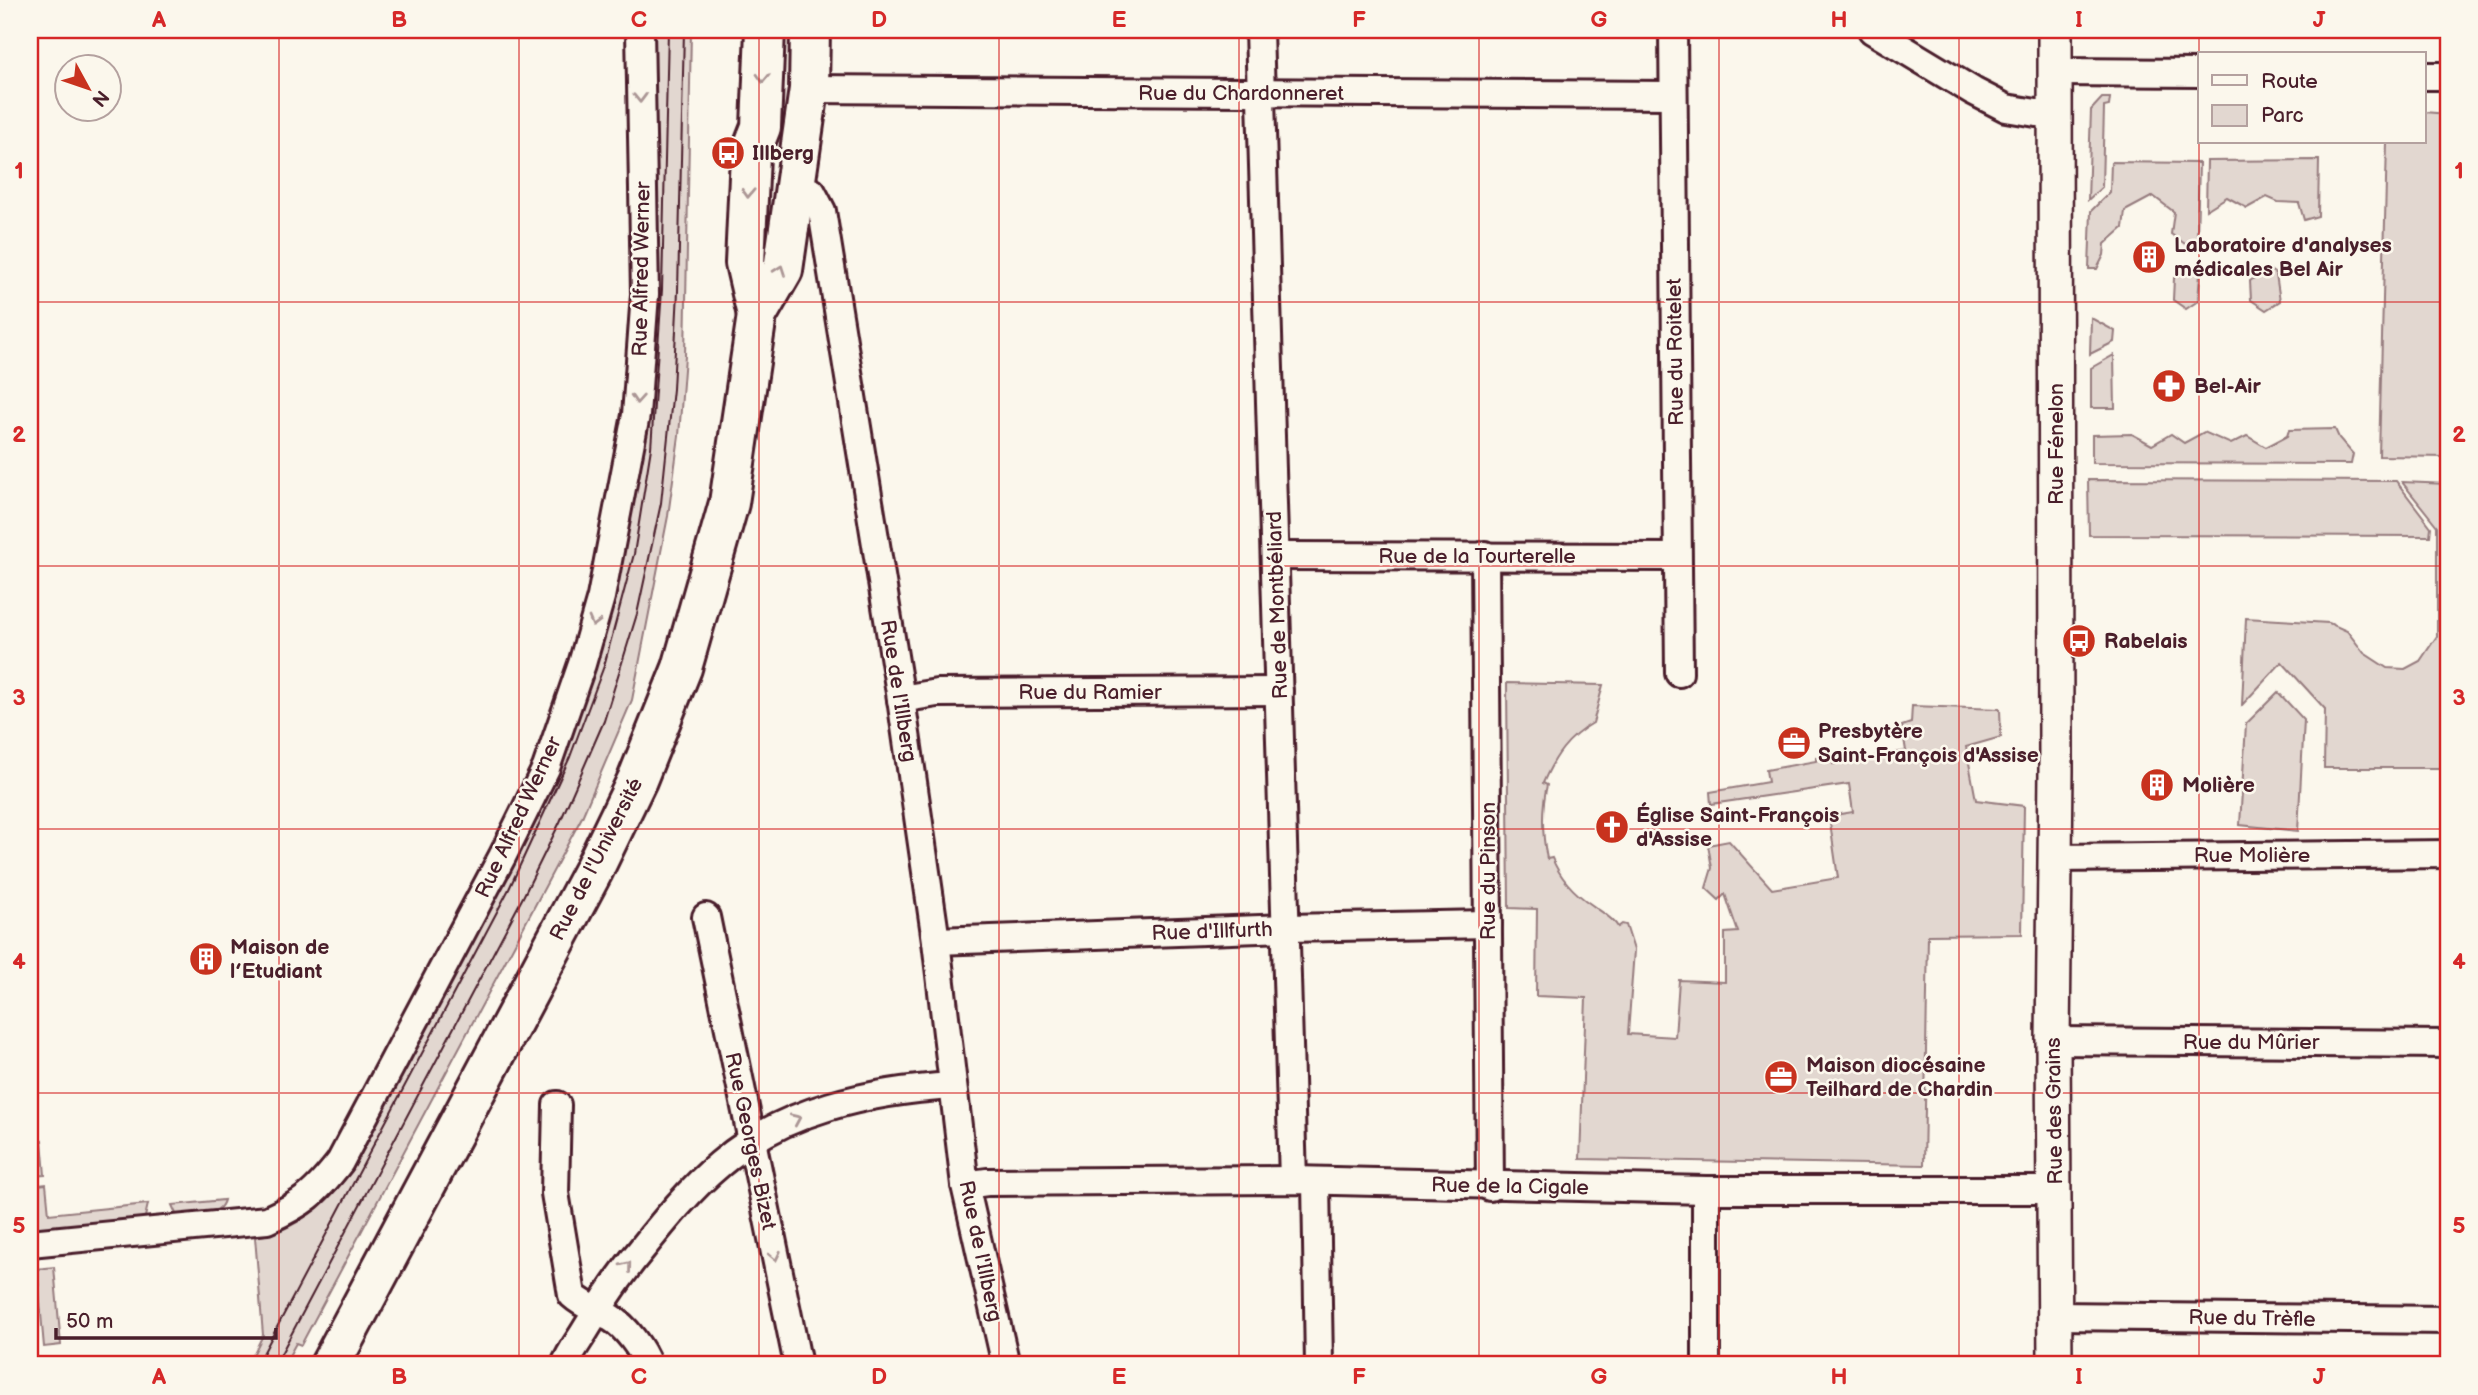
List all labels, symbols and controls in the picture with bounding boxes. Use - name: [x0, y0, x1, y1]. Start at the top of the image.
- text: A: [151, 6, 167, 34]
- text: B: [391, 6, 407, 34]
- text: C: [631, 6, 647, 34]
- text: D: [871, 6, 887, 34]
- text: E: [1112, 6, 1127, 34]
- text: F: [1352, 6, 1366, 34]
- text: G: [1591, 6, 1608, 34]
- text: H: [1830, 6, 1848, 34]
- text: I: [2075, 6, 2083, 34]
- text: J: [2313, 6, 2326, 34]
- north arrow: [52, 52, 122, 122]
- legend: [2198, 52, 2426, 144]
- text: Route: [2261, 69, 2318, 94]
- one-way arrow: [755, 73, 770, 84]
- street label: Rue du Chardonneret: [1138, 81, 1345, 106]
- text: N: [86, 85, 113, 111]
- one-way arrow: [633, 93, 648, 104]
- text: Parc: [2261, 103, 2304, 128]
- bus stop icon: Illberg: [709, 134, 747, 172]
- place label: Illberg: [752, 141, 814, 166]
- text: 1: [14, 157, 24, 185]
- text: 1: [2454, 157, 2464, 185]
- street label: Rue Alfred Werner: [627, 181, 656, 357]
- one-way arrow: [740, 187, 755, 198]
- place label: Laboratoire d'analyses médicales Bel Air: [2174, 233, 2392, 282]
- building icon: Laboratoire d'analyses médicales Bel Air: [2130, 238, 2168, 276]
- one-way arrow: [772, 265, 786, 277]
- street label: Rue du Roitelet: [1662, 277, 1689, 426]
- pharmacy icon: Bel-Air: [2150, 367, 2188, 405]
- place label: Bel-Air: [2194, 374, 2261, 399]
- street label: Rue Fénelon: [2044, 383, 2069, 505]
- one-way arrow: [630, 393, 645, 404]
- text: 2: [12, 421, 26, 449]
- text: 2: [2452, 421, 2466, 449]
- street label: Rue de Montbéliard: [1262, 510, 1293, 700]
- street label: Rue de la Tourterelle: [1378, 544, 1576, 569]
- one-way arrow: [588, 616, 602, 628]
- street label: Rue de l'Illberg: [875, 618, 922, 764]
- bus stop icon: Rabelais: [2060, 622, 2098, 660]
- place label: Rabelais: [2104, 629, 2188, 654]
- street label: Rue du Ramier: [1018, 680, 1162, 705]
- text: 3: [12, 684, 26, 712]
- text: 3: [2452, 684, 2466, 712]
- place label: Presbytère Saint-François d'Assise: [1818, 719, 2039, 768]
- office icon: Presbytère Saint-François d'Assise: [1775, 724, 1813, 762]
- street label: Rue Alfred Werner: [470, 732, 567, 902]
- building icon: Molière: [2138, 766, 2176, 804]
- street label: Rue de l'Université: [545, 773, 648, 945]
- place label: Molière: [2182, 773, 2255, 798]
- street label: Rue du Pinson: [1476, 802, 1501, 940]
- place label: Église Saint-François d'Assise: [1636, 802, 1839, 852]
- church icon: Église Saint-François d'Assise: [1593, 808, 1631, 846]
- street label: Rue Molière: [2194, 843, 2310, 868]
- street label: Rue d'Illfurth: [1151, 917, 1273, 946]
- place label: Maison de l’Etudiant: [230, 935, 329, 984]
- building icon: Maison de l’Etudiant: [187, 940, 225, 978]
- text: 4: [12, 948, 26, 976]
- text: 4: [2452, 948, 2466, 976]
- street label: Rue du Mûrier: [2183, 1030, 2320, 1055]
- street label: Rue des Grains: [2041, 1037, 2068, 1185]
- street label: Rue Georges Bizet: [720, 1050, 782, 1233]
- place label: Maison diocésaine Teilhard de Chardin: [1806, 1053, 1993, 1102]
- office icon: Maison diocésaine Teilhard de Chardin: [1762, 1058, 1800, 1096]
- one-way arrow: [789, 1113, 801, 1127]
- street label: Rue de la Cigale: [1431, 1173, 1589, 1200]
- street label: Rue de l'Illberg: [953, 1178, 1008, 1324]
- text: 5: [12, 1212, 26, 1240]
- text: 5: [2452, 1212, 2466, 1240]
- one-way arrow: [766, 1250, 781, 1262]
- one-way arrow: [619, 1262, 631, 1275]
- scale bar: [56, 1297, 276, 1341]
- street label: Rue du Trèfle: [2188, 1305, 2316, 1332]
- text: 50 m: [66, 1309, 113, 1334]
- text: A: [151, 1363, 167, 1391]
- text: B: [391, 1363, 407, 1391]
- text: C: [631, 1363, 647, 1391]
- text: D: [871, 1363, 887, 1391]
- text: E: [1112, 1363, 1127, 1391]
- text: F: [1352, 1363, 1366, 1391]
- text: G: [1591, 1363, 1608, 1391]
- text: H: [1830, 1363, 1848, 1391]
- text: I: [2075, 1363, 2083, 1391]
- text: J: [2313, 1363, 2326, 1391]

